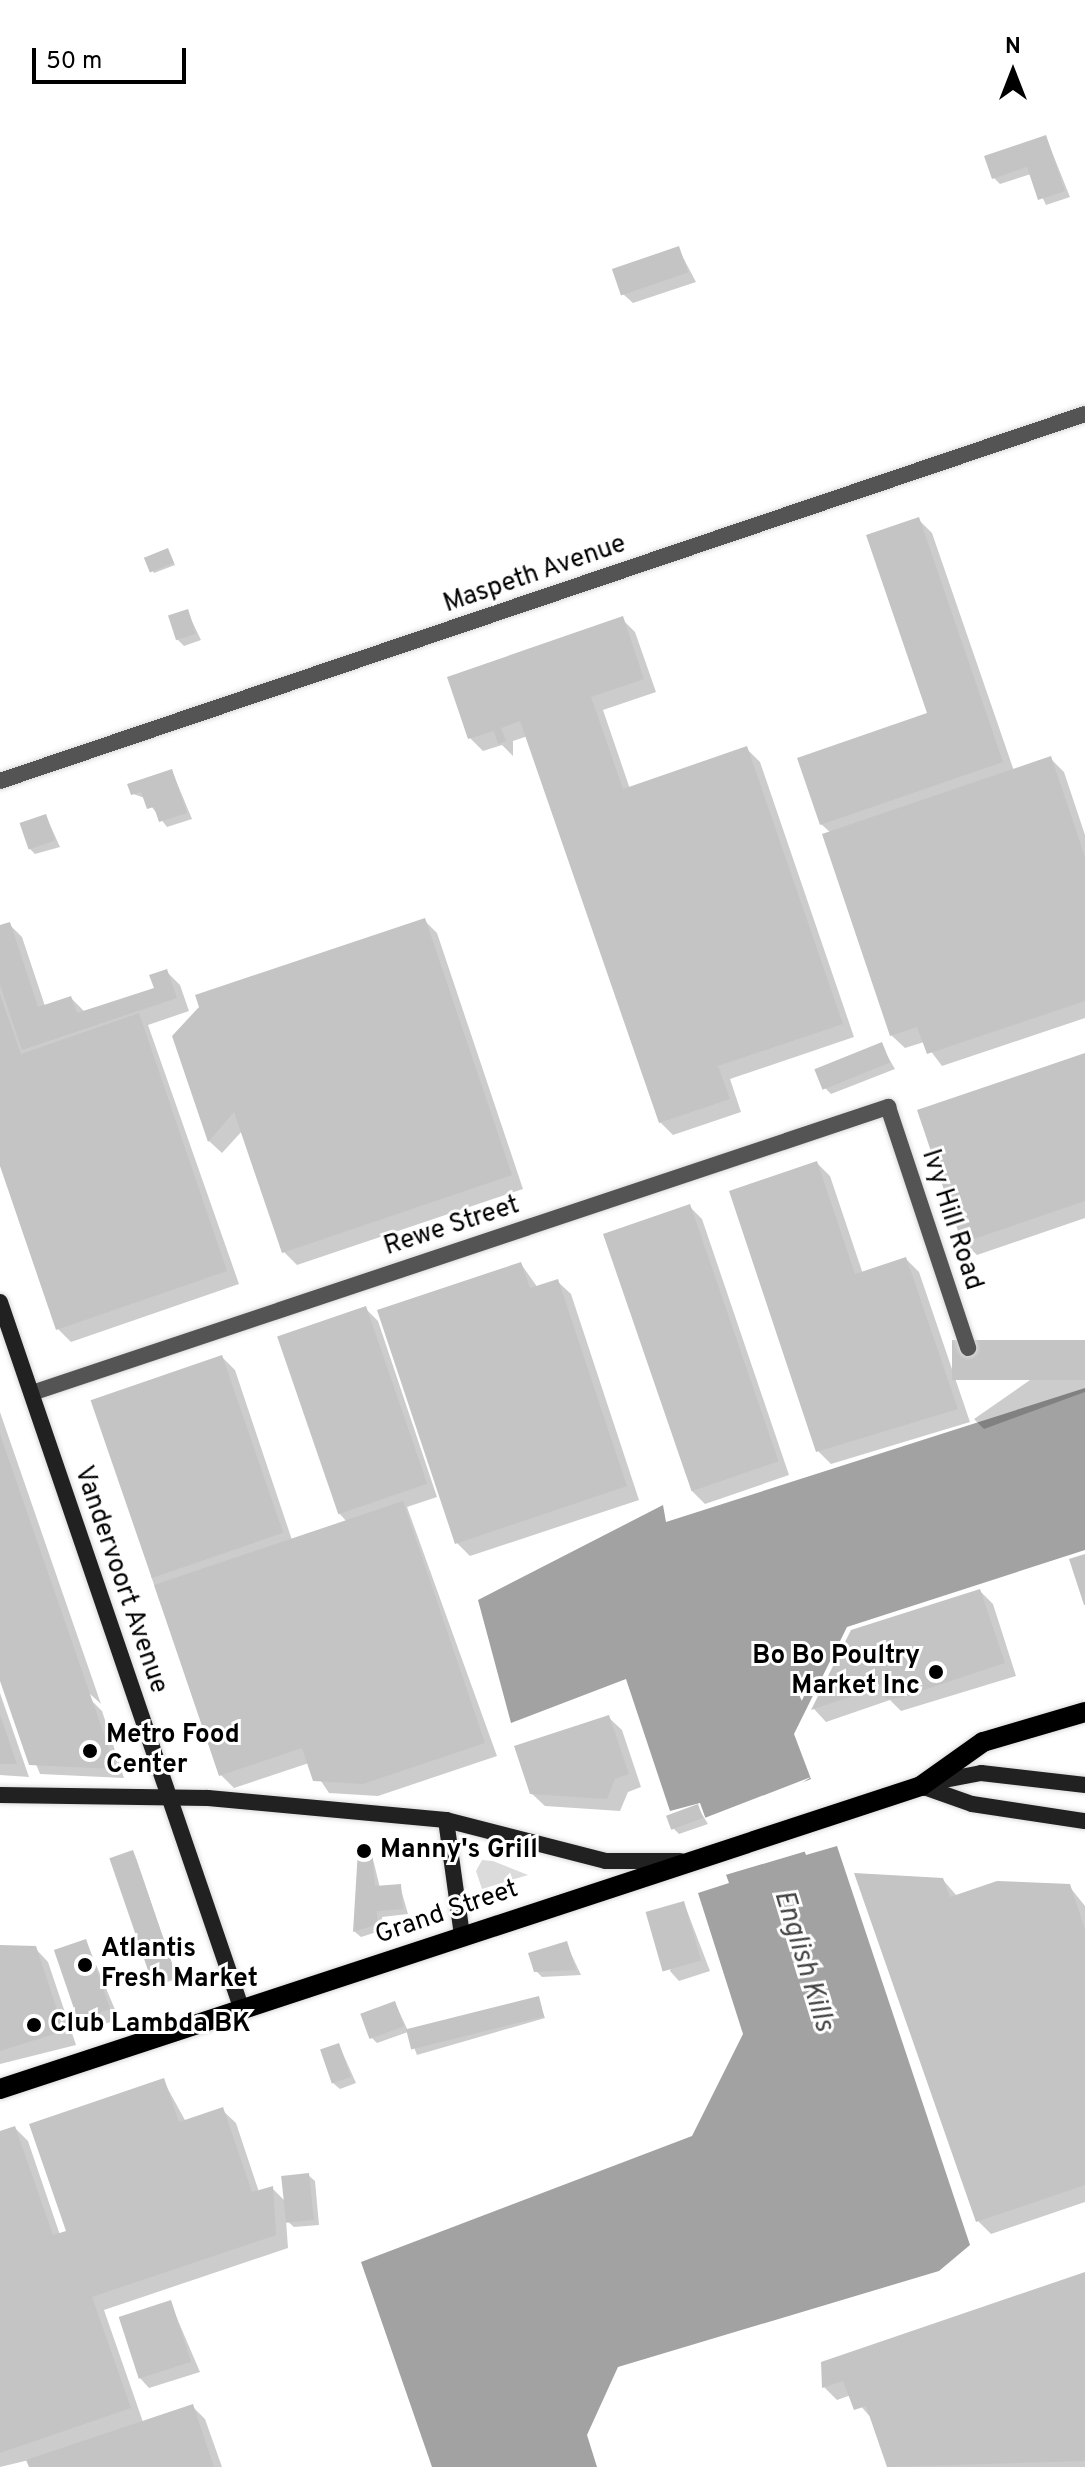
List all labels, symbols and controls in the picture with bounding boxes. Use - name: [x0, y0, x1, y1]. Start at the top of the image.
- scale bar: [36, 32, 190, 82]
- north arrow: [973, 32, 1053, 112]
- text: N: [1005, 34, 1021, 61]
- text: 50 m: [46, 47, 102, 77]
- street label: Maspeth Avenue: [439, 529, 631, 621]
- street label: Ivy Hill Road: [914, 1146, 988, 1294]
- street label: Rewe Street: [380, 1190, 524, 1264]
- street label: Vandervoort Avenue: [66, 1462, 174, 1698]
- place label: Bo Bo Poultry Market Inc: [752, 1641, 920, 1702]
- marker: Bo Bo Poultry Market Inc: [927, 1663, 945, 1681]
- place label: Metro Food Center: [106, 1720, 240, 1782]
- marker: Metro Food Center: [81, 1742, 99, 1760]
- place label: Manny's Grill: [380, 1835, 538, 1867]
- marker: Manny's Grill: [355, 1842, 373, 1860]
- street label: Grand Street: [372, 1874, 522, 1952]
- water label: English Kills: [766, 1886, 840, 2036]
- place label: Atlantis Fresh Market: [101, 1934, 258, 1996]
- marker: Atlantis Fresh Market: [76, 1956, 94, 1974]
- place label: Club Lambda BK: [50, 2009, 251, 2041]
- marker: Club Lambda BK: [25, 2016, 43, 2034]

